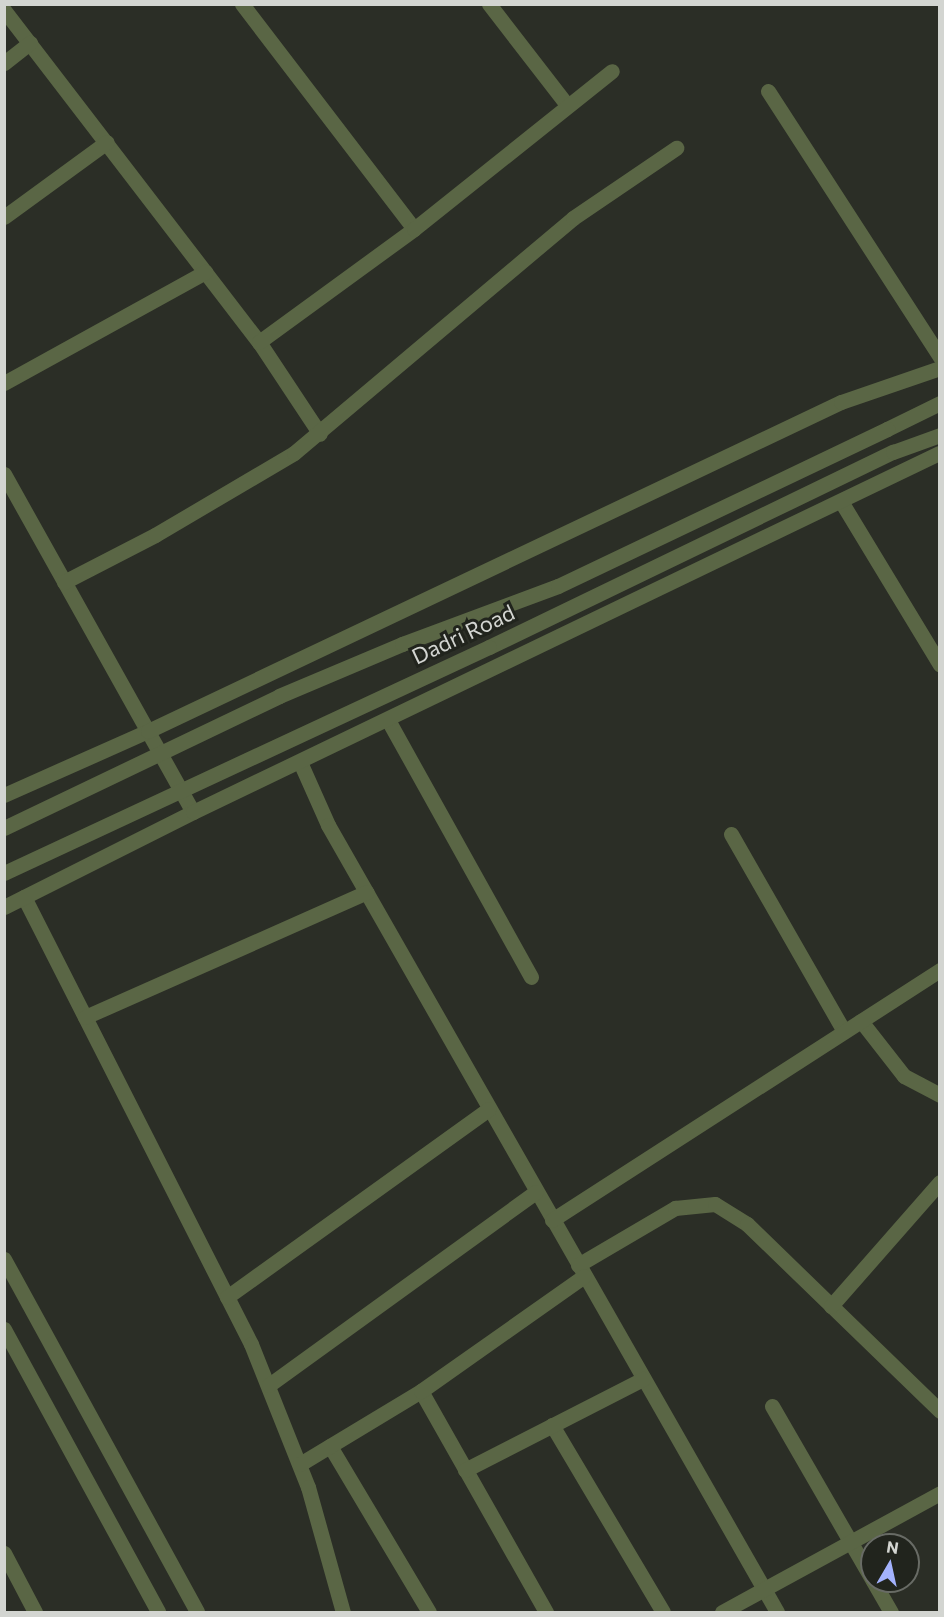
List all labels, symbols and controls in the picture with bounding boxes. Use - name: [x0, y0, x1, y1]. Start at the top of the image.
- street label: Dadri Road: [407, 599, 519, 669]
- north arrow: [860, 1533, 920, 1593]
- text: N: [885, 1536, 900, 1557]

